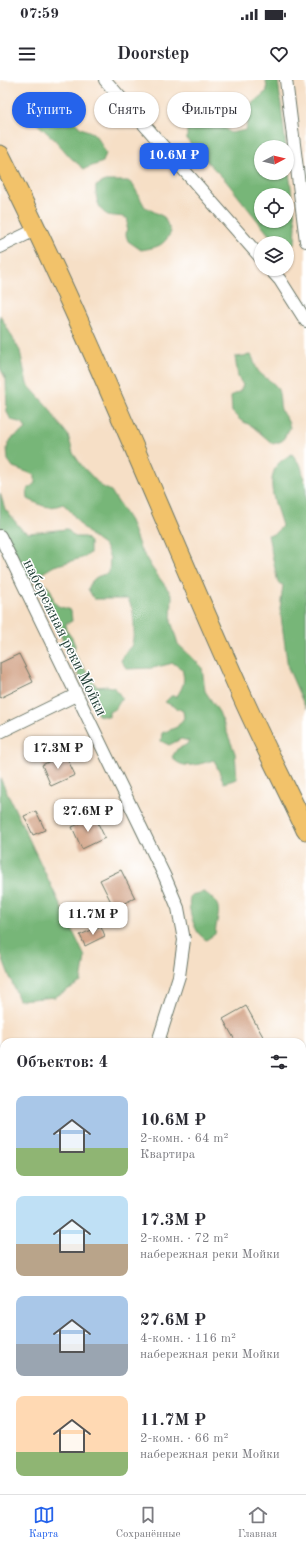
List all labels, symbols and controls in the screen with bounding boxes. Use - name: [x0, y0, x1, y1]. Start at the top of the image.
- text: 07:59: [20, 7, 59, 22]
- icon: menu: [16, 43, 38, 65]
- icon: heart: [268, 43, 290, 65]
- text: Doorstep: [117, 45, 189, 63]
- chip: Купить: [12, 92, 86, 128]
- chip: Снять: [94, 92, 159, 128]
- chip: Фильтры: [167, 92, 251, 128]
- north arrow: [254, 140, 294, 180]
- map controls: [254, 140, 294, 276]
- pin: 10.6M ₽: [137, 143, 211, 177]
- text: 10.6M ₽: [149, 149, 199, 162]
- button: locate: [254, 188, 294, 228]
- button: layers: [254, 236, 294, 276]
- street label: набережная реки Мойки: [19, 557, 109, 719]
- pin: 17.3M ₽: [21, 736, 95, 770]
- text: 17.3M ₽: [33, 742, 83, 755]
- pin: 27.6M ₽: [51, 799, 125, 833]
- text: 27.6M ₽: [63, 805, 113, 818]
- pin: 11.7M ₽: [56, 902, 130, 936]
- text: 11.7M ₽: [68, 908, 118, 921]
- icon: filters: [268, 1051, 290, 1073]
- text: Объектов: 4: [16, 1054, 108, 1071]
- icon: home: [48, 1112, 96, 1160]
- text: 10.6M ₽: [140, 1112, 206, 1129]
- text: 2-комн. · 64 m²: [140, 1132, 228, 1145]
- text: Квартира: [140, 1148, 195, 1161]
- icon: home: [48, 1212, 96, 1260]
- text: 17.3M ₽: [140, 1212, 206, 1229]
- text: 2-комн. · 72 m²: [140, 1232, 228, 1245]
- text: набережная реки Мойки: [140, 1248, 280, 1261]
- icon: home: [48, 1312, 96, 1360]
- text: 27.6M ₽: [140, 1312, 206, 1329]
- text: 4-комн. · 116 m²: [140, 1332, 236, 1345]
- text: набережная реки Мойки: [140, 1348, 280, 1361]
- icon: home: [48, 1412, 96, 1460]
- text: 11.7M ₽: [140, 1412, 206, 1429]
- text: 2-комн. · 66 m²: [140, 1432, 228, 1445]
- text: набережная реки Мойки: [140, 1448, 280, 1461]
- tab: Карта: [29, 1504, 58, 1542]
- tab: Сохранённые: [116, 1504, 181, 1542]
- tab: Главная: [238, 1504, 277, 1542]

